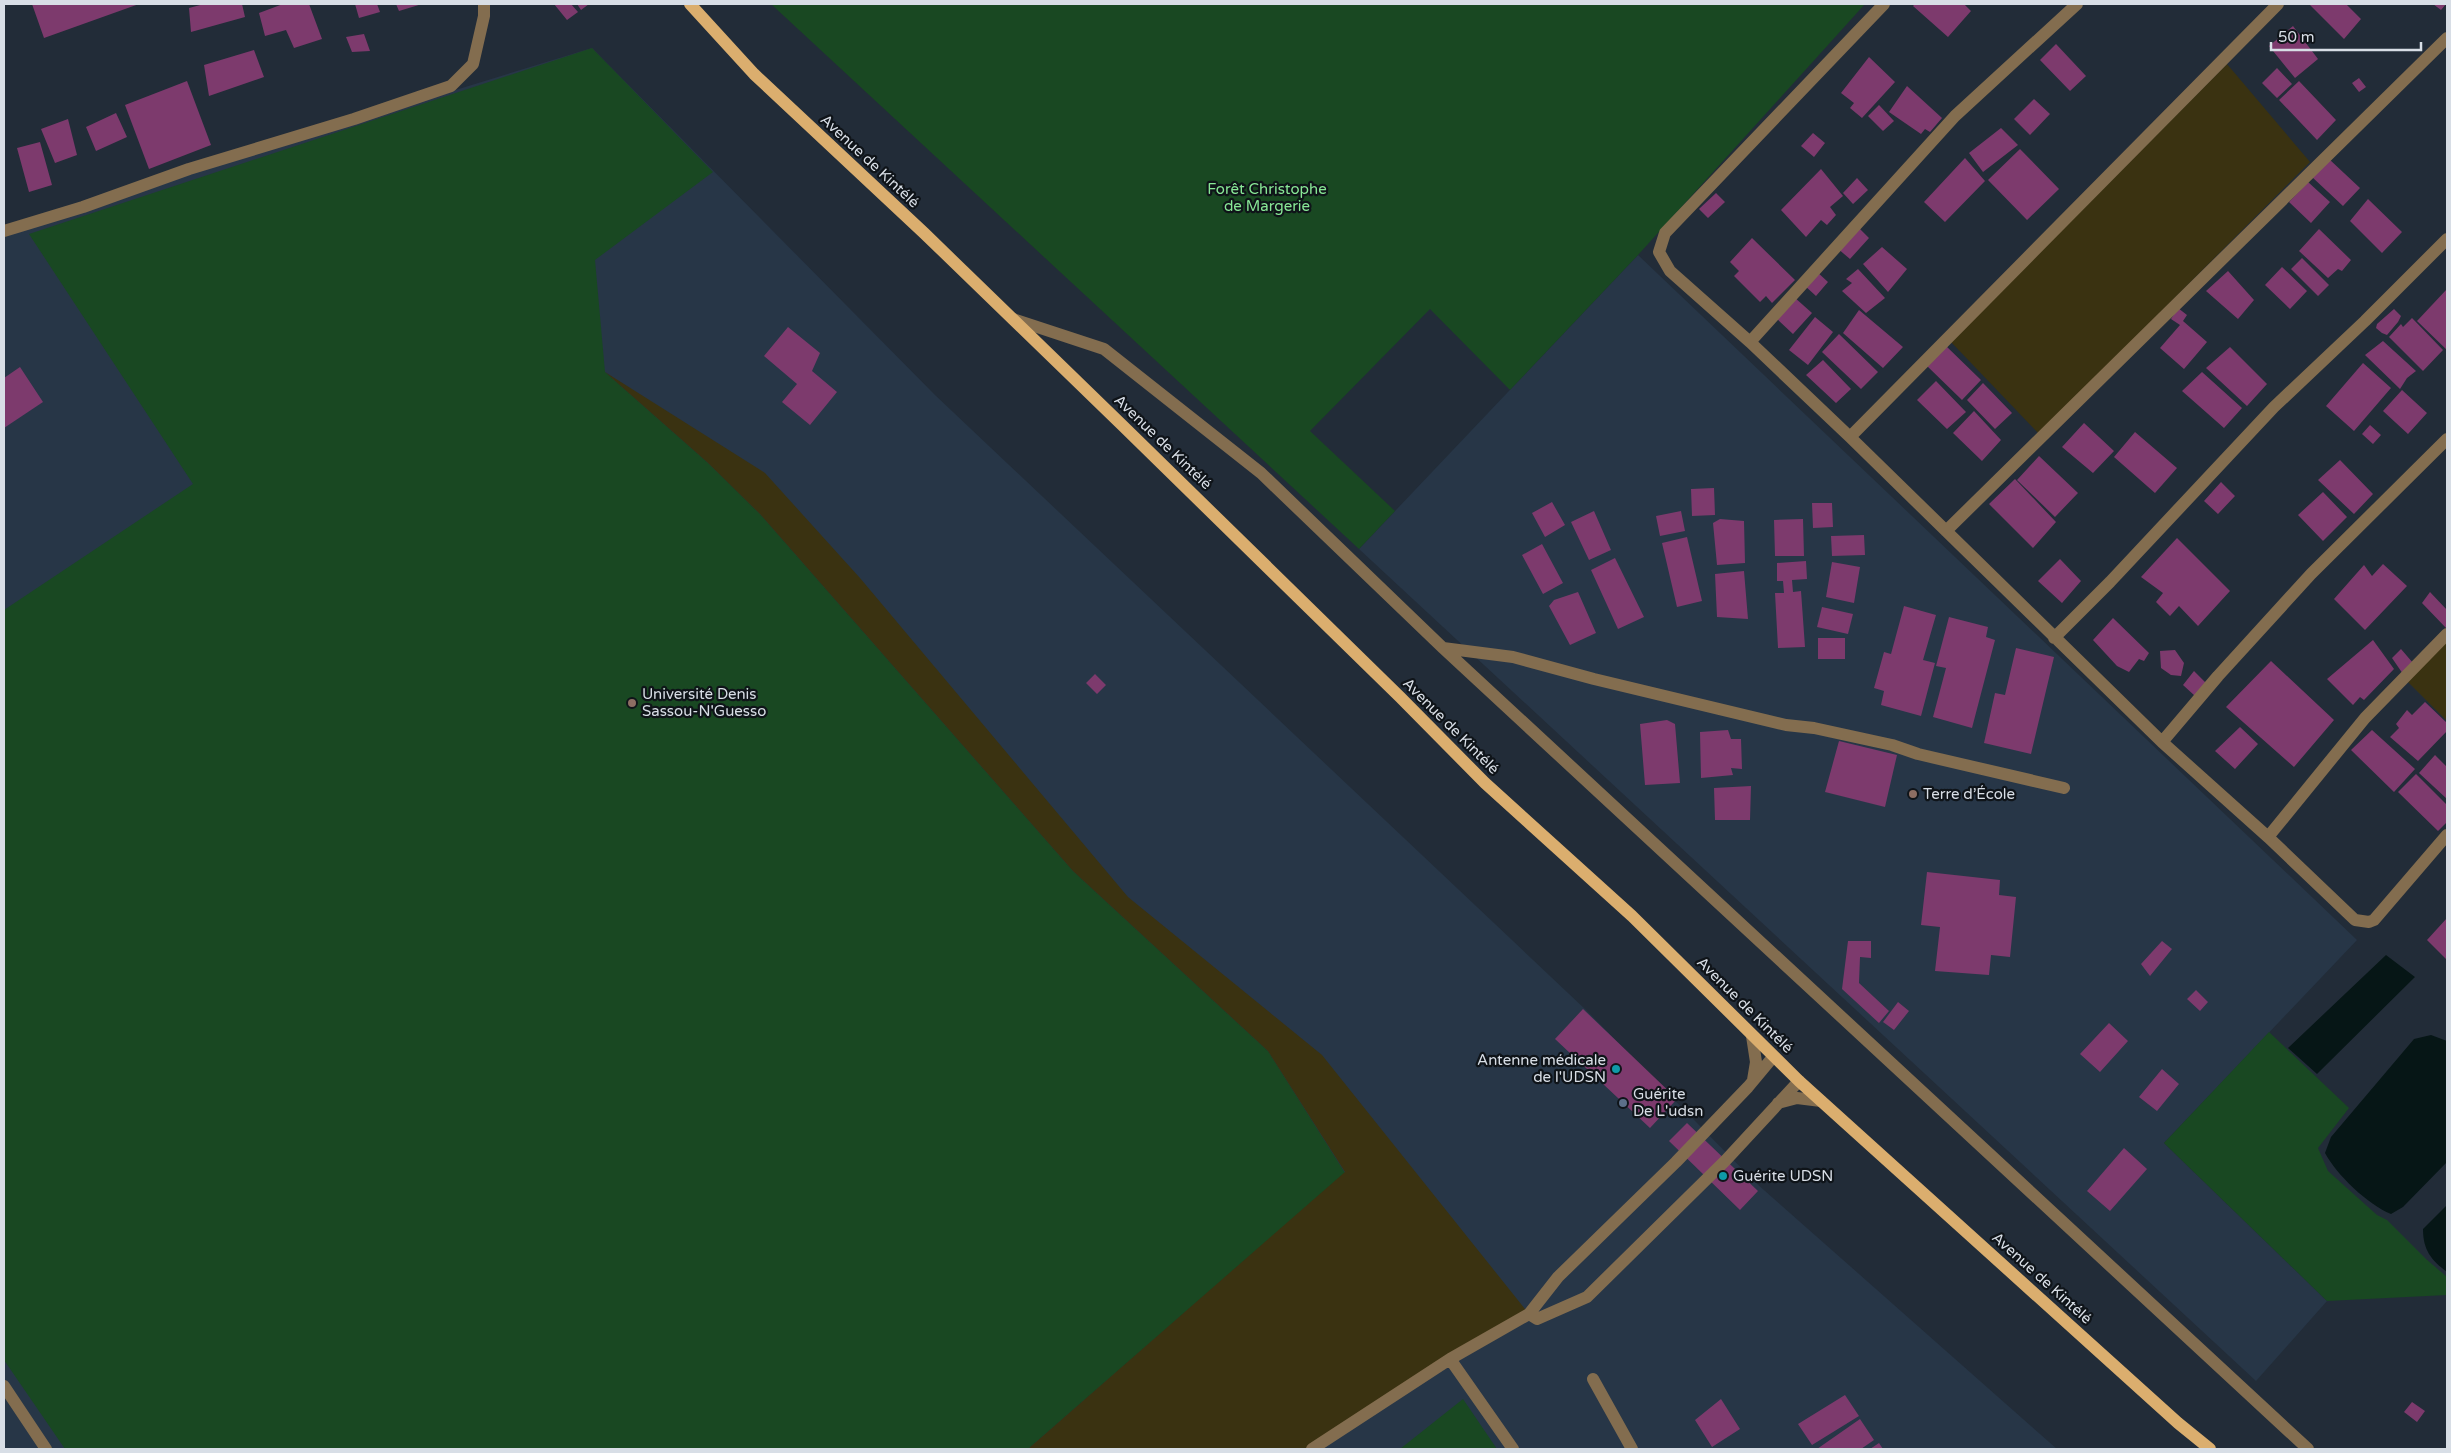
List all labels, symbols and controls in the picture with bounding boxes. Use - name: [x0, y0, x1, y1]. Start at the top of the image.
- scale bar: [2271, 20, 2421, 52]
- text: 50 m: [2278, 28, 2315, 46]
- street label: Avenue de Kintélé: [817, 111, 923, 211]
- park label: Forêt Christophe de Margerie: [1207, 180, 1327, 215]
- street label: Avenue de Kintélé: [1111, 391, 1215, 493]
- street label: Avenue de Kintélé: [1399, 674, 1503, 778]
- place label: Université Denis Sassou-N'Guesso: [642, 685, 766, 720]
- marker: Université Denis Sassou-N'Guesso: [626, 697, 638, 709]
- place label: Terre d’École: [1923, 785, 2015, 803]
- marker: Terre d’École: [1907, 788, 1919, 800]
- street label: Avenue de Kintélé: [1693, 953, 1797, 1057]
- place label: Antenne médicale de l'UDSN: [1477, 1051, 1606, 1086]
- marker: Antenne médicale de l'UDSN: [1610, 1063, 1622, 1075]
- place label: Guérite De L'udsn: [1633, 1085, 1703, 1120]
- marker: Guérite De L'udsn: [1617, 1097, 1629, 1109]
- place label: Guérite UDSN: [1733, 1167, 1833, 1185]
- marker: Guérite UDSN: [1717, 1170, 1729, 1182]
- street label: Avenue de Kintélé: [1988, 1228, 2096, 1328]

